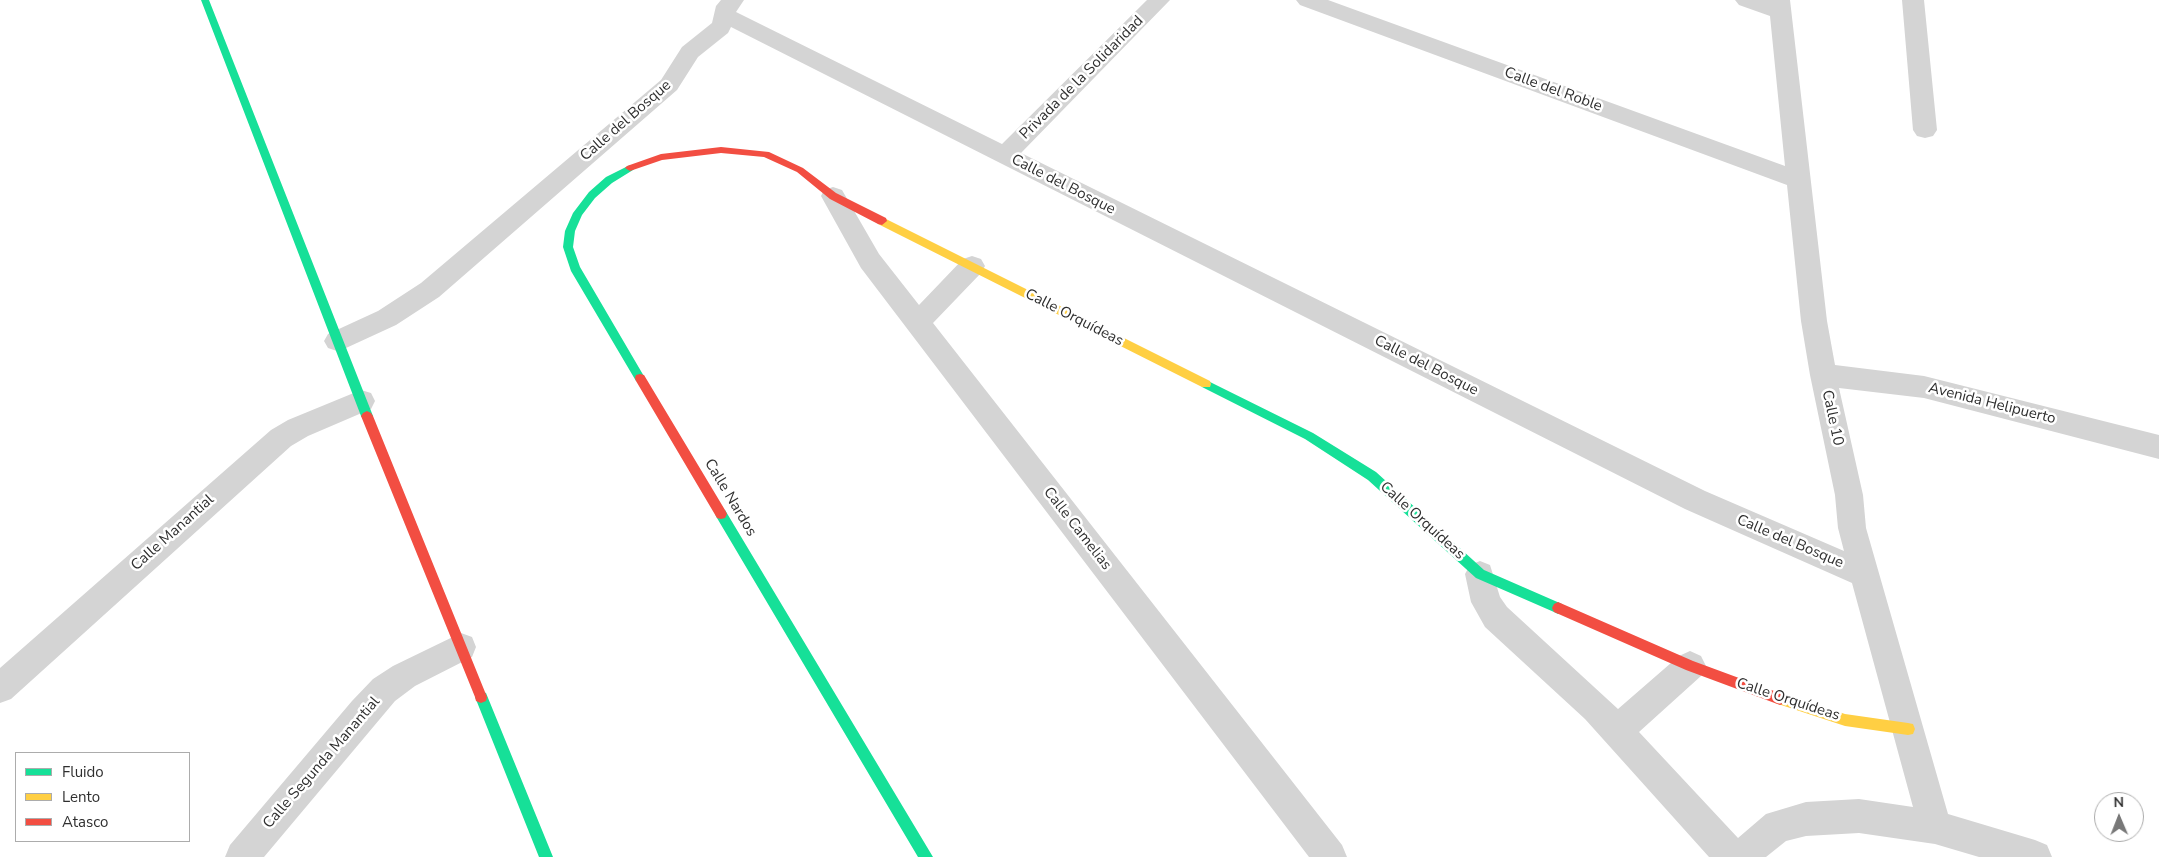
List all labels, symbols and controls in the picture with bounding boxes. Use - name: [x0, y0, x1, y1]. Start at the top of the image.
- street label: Privada de la Solidaridad: [1016, 12, 1148, 144]
- street label: Calle del Roble: [1502, 64, 1604, 116]
- street label: Calle del Bosque: [577, 77, 675, 165]
- street label: Calle del Bosque: [1008, 151, 1118, 219]
- street label: Calle Orquídeas: [1022, 286, 1126, 350]
- street label: Calle del Bosque: [1371, 332, 1481, 400]
- street label: Avenida Helipuerto: [1927, 379, 2057, 429]
- street label: Calle 10: [1817, 389, 1847, 447]
- street label: Calle Nardos: [700, 456, 760, 540]
- street label: Calle Orquídeas: [1376, 478, 1468, 564]
- street label: Calle Camelias: [1039, 484, 1115, 574]
- street label: Calle Manantial: [128, 491, 218, 575]
- street label: Calle del Bosque: [1734, 511, 1846, 573]
- street label: Calle Orquídeas: [1734, 675, 1842, 725]
- street label: Calle Segunda Manantial: [260, 693, 384, 833]
- legend: [15, 752, 190, 842]
- text: Fluido: [62, 762, 104, 782]
- text: Lento: [62, 787, 100, 807]
- north arrow: [2094, 792, 2144, 842]
- text: N: [2113, 793, 2124, 812]
- text: Atasco: [62, 812, 108, 832]

